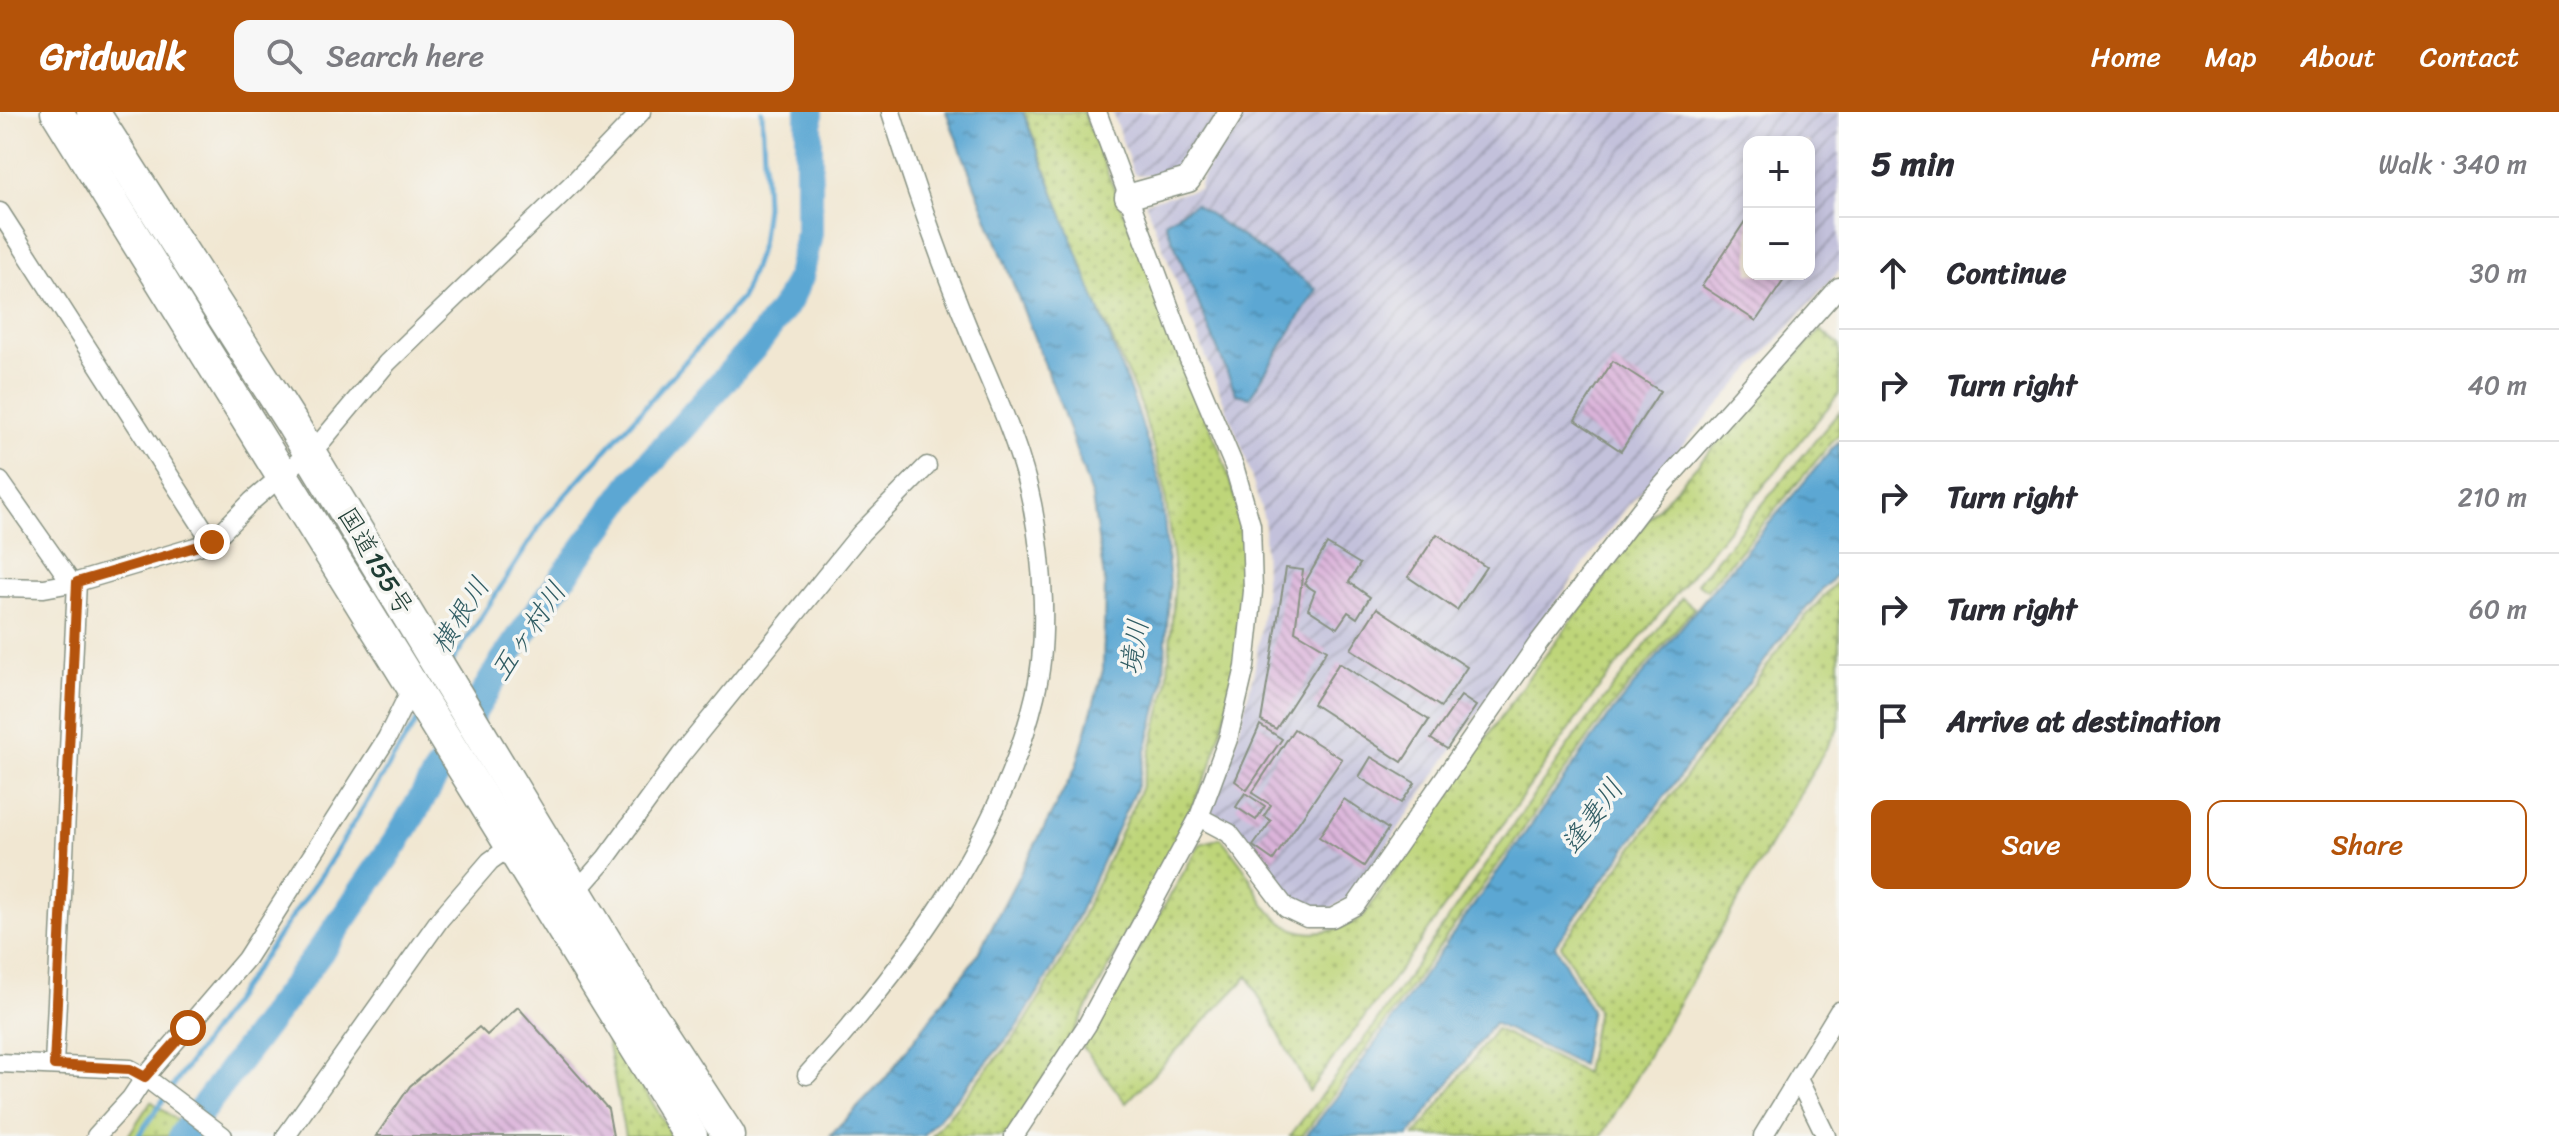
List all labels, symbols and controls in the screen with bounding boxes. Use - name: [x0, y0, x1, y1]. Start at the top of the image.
- search box: [234, 20, 794, 92]
- text: Gridwalk: [40, 23, 186, 90]
- text: Search here: [326, 29, 484, 83]
- text: Home: [2091, 32, 2161, 81]
- text: Map: [2205, 32, 2256, 81]
- text: About: [2300, 32, 2376, 81]
- text: Contact: [2420, 32, 2519, 81]
- icon: search: [262, 34, 306, 78]
- text: 5 min: [1871, 134, 1954, 194]
- map controls: [1743, 136, 1815, 280]
- button: +: [1743, 136, 1815, 208]
- text: Walk · 340 m: [2379, 141, 2527, 187]
- button: −: [1743, 208, 1815, 280]
- text: Continue: [1947, 246, 2066, 300]
- text: 30 m: [2470, 250, 2527, 296]
- icon: ahead: [1871, 251, 1915, 295]
- text: Turn right: [1947, 358, 2077, 412]
- text: 40 m: [2468, 362, 2527, 408]
- icon: right: [1871, 363, 1915, 407]
- text: Turn right: [1947, 470, 2077, 524]
- text: 210 m: [2458, 474, 2527, 520]
- icon: right: [1871, 475, 1915, 519]
- street label: 国道155号: [325, 497, 427, 625]
- route end: [194, 524, 230, 560]
- water label: 横根川: [417, 566, 503, 664]
- water label: 五ヶ村川: [476, 571, 580, 691]
- text: Turn right: [1947, 582, 2077, 636]
- text: 60 m: [2469, 586, 2527, 632]
- icon: right: [1871, 587, 1915, 631]
- water label: 境川: [1105, 616, 1163, 678]
- text: Arrive at destination: [1947, 694, 2221, 748]
- icon: arrive: [1871, 699, 1915, 743]
- water label: 逢妻川: [1547, 768, 1637, 864]
- button: Save: [1871, 800, 2191, 889]
- button: Share: [2207, 800, 2527, 889]
- route start: [170, 1010, 206, 1046]

